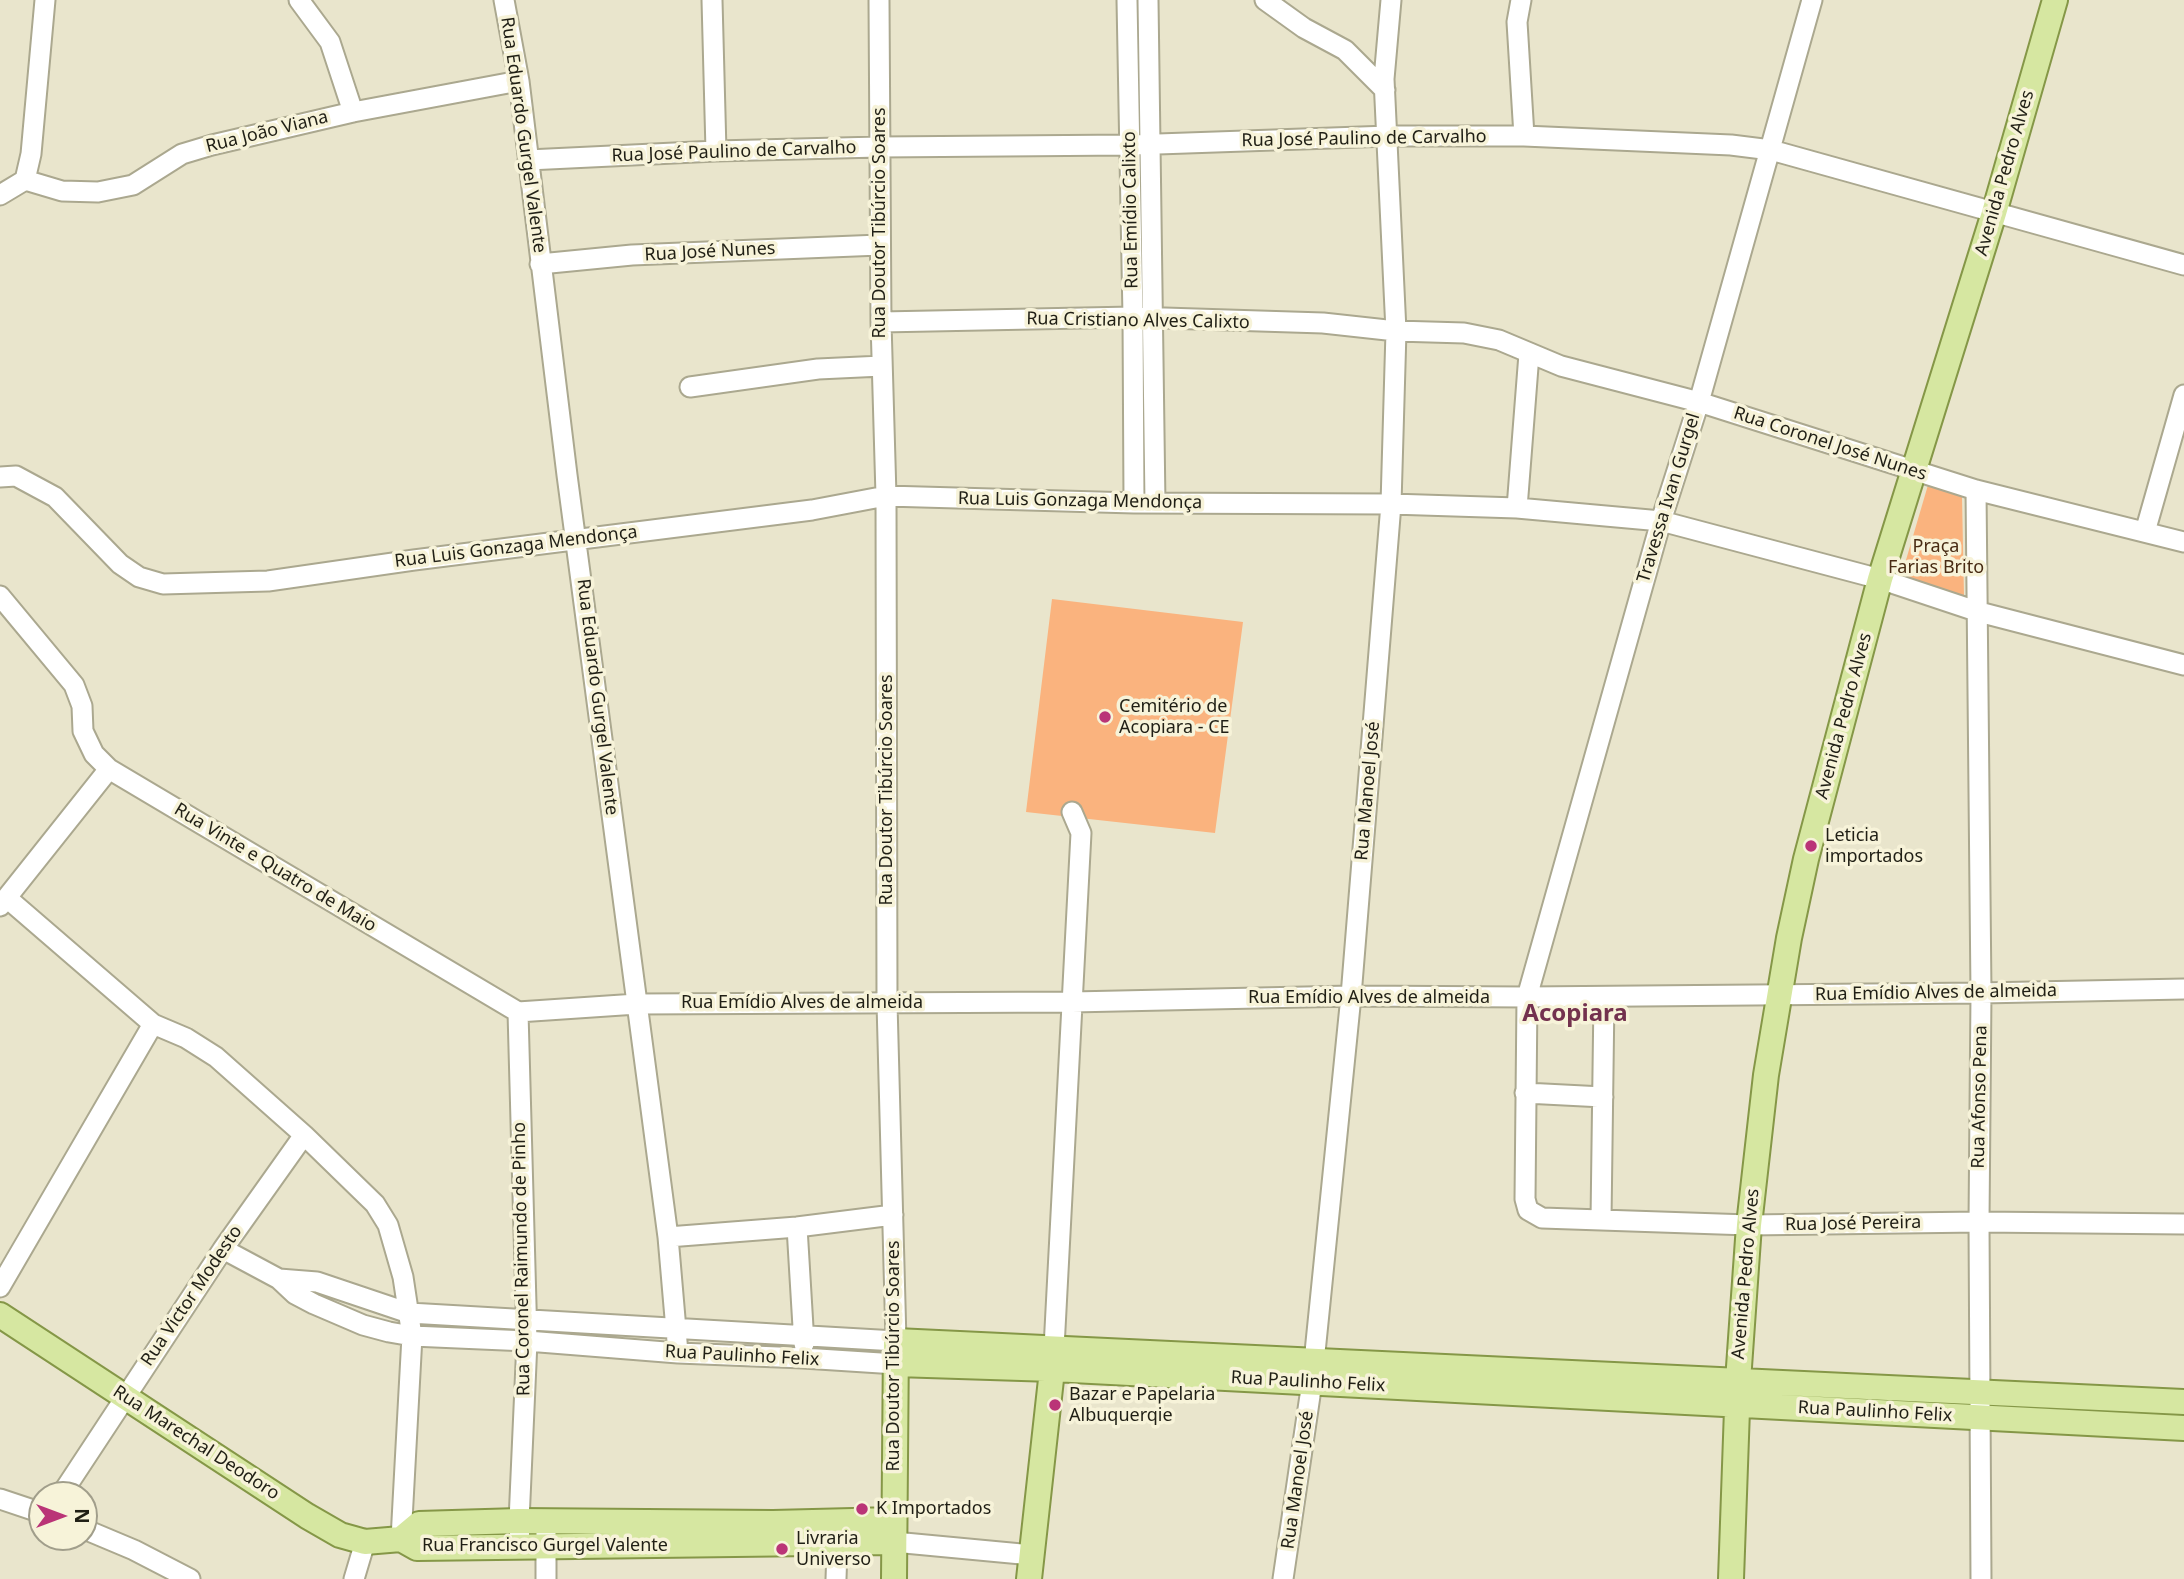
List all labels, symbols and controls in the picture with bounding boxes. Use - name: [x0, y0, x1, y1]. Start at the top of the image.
- street label: Rua Eduardo Gurgel Valente: [496, 16, 550, 254]
- street label: Avenida Pedro Alves: [1971, 88, 2039, 258]
- street label: Rua João Viana: [204, 106, 330, 158]
- street label: Rua Doutor Tibúrcio Soares: [869, 107, 891, 339]
- street label: Rua José Paulino de Carvalho: [1241, 126, 1487, 152]
- street label: Rua Emídio Calixto: [1119, 131, 1143, 289]
- street label: Rua José Paulino de Carvalho: [611, 137, 857, 167]
- street label: Rua José Nunes: [644, 238, 776, 266]
- street label: Rua Cristiano Alves Calixto: [1026, 308, 1250, 334]
- street label: Rua Coronel José Nunes: [1731, 403, 1929, 485]
- street label: Travessa Ivan Gurgel: [1633, 411, 1705, 585]
- street label: Rua Luis Gonzaga Mendonça: [958, 488, 1202, 514]
- street label: Rua Luis Gonzaga Mendonça: [393, 521, 639, 573]
- park label: Praça Farias Brito: [1888, 536, 1984, 578]
- street label: Rua Eduardo Gurgel Valente: [572, 577, 622, 817]
- street label: Avenida Pedro Alves: [1811, 631, 1877, 801]
- street label: Rua Doutor Tibúrcio Soares: [876, 674, 898, 906]
- place label: Cemitério de Acopiara - CE: [1119, 696, 1230, 738]
- marker: Cemitério de Acopiara - CE: [1097, 709, 1113, 725]
- street label: Rua Manoel José: [1351, 721, 1385, 861]
- street label: Rua Vinte e Quatro de Maio: [170, 799, 380, 937]
- place label: Leticia importados: [1825, 825, 1923, 868]
- marker: Leticia importados: [1803, 838, 1819, 854]
- street label: Rua Emídio Alves de almeida: [1815, 980, 2057, 1006]
- street label: Rua Emídio Alves de almeida: [1248, 987, 1490, 1009]
- street label: Rua Emídio Alves de almeida: [681, 992, 923, 1014]
- district label: Acopiara: [1522, 1000, 1628, 1028]
- street label: Rua Afonso Pena: [1968, 1025, 1992, 1169]
- street label: Rua Coronel Raimundo de Pinho: [509, 1122, 535, 1396]
- street label: Avenida Pedro Alves: [1728, 1188, 1764, 1360]
- street label: Rua José Pereira: [1785, 1212, 1921, 1236]
- street label: Rua Victor Modesto: [137, 1222, 247, 1370]
- street label: Rua Doutor Tibúrcio Soares: [883, 1240, 905, 1472]
- street label: Rua Paulinho Felix: [664, 1341, 820, 1371]
- street label: Rua Paulinho Felix: [1230, 1367, 1386, 1397]
- street label: Rua Marechal Deodoro: [109, 1381, 283, 1505]
- place label: Bazar e Papelaria Albuquerqie: [1069, 1384, 1215, 1426]
- marker: Bazar e Papelaria Albuquerqie: [1047, 1397, 1063, 1413]
- street label: Rua Paulinho Felix: [1797, 1397, 1953, 1427]
- street label: Rua Manoel José: [1278, 1409, 1318, 1551]
- north arrow: [28, 1481, 98, 1551]
- place label: K Importados: [876, 1498, 991, 1520]
- marker: K Importados: [854, 1501, 870, 1517]
- text: N: [69, 1508, 95, 1524]
- place label: Livraria Universo: [796, 1528, 871, 1570]
- street label: Rua Francisco Gurgel Valente: [422, 1535, 668, 1557]
- marker: Livraria Universo: [774, 1541, 790, 1557]

